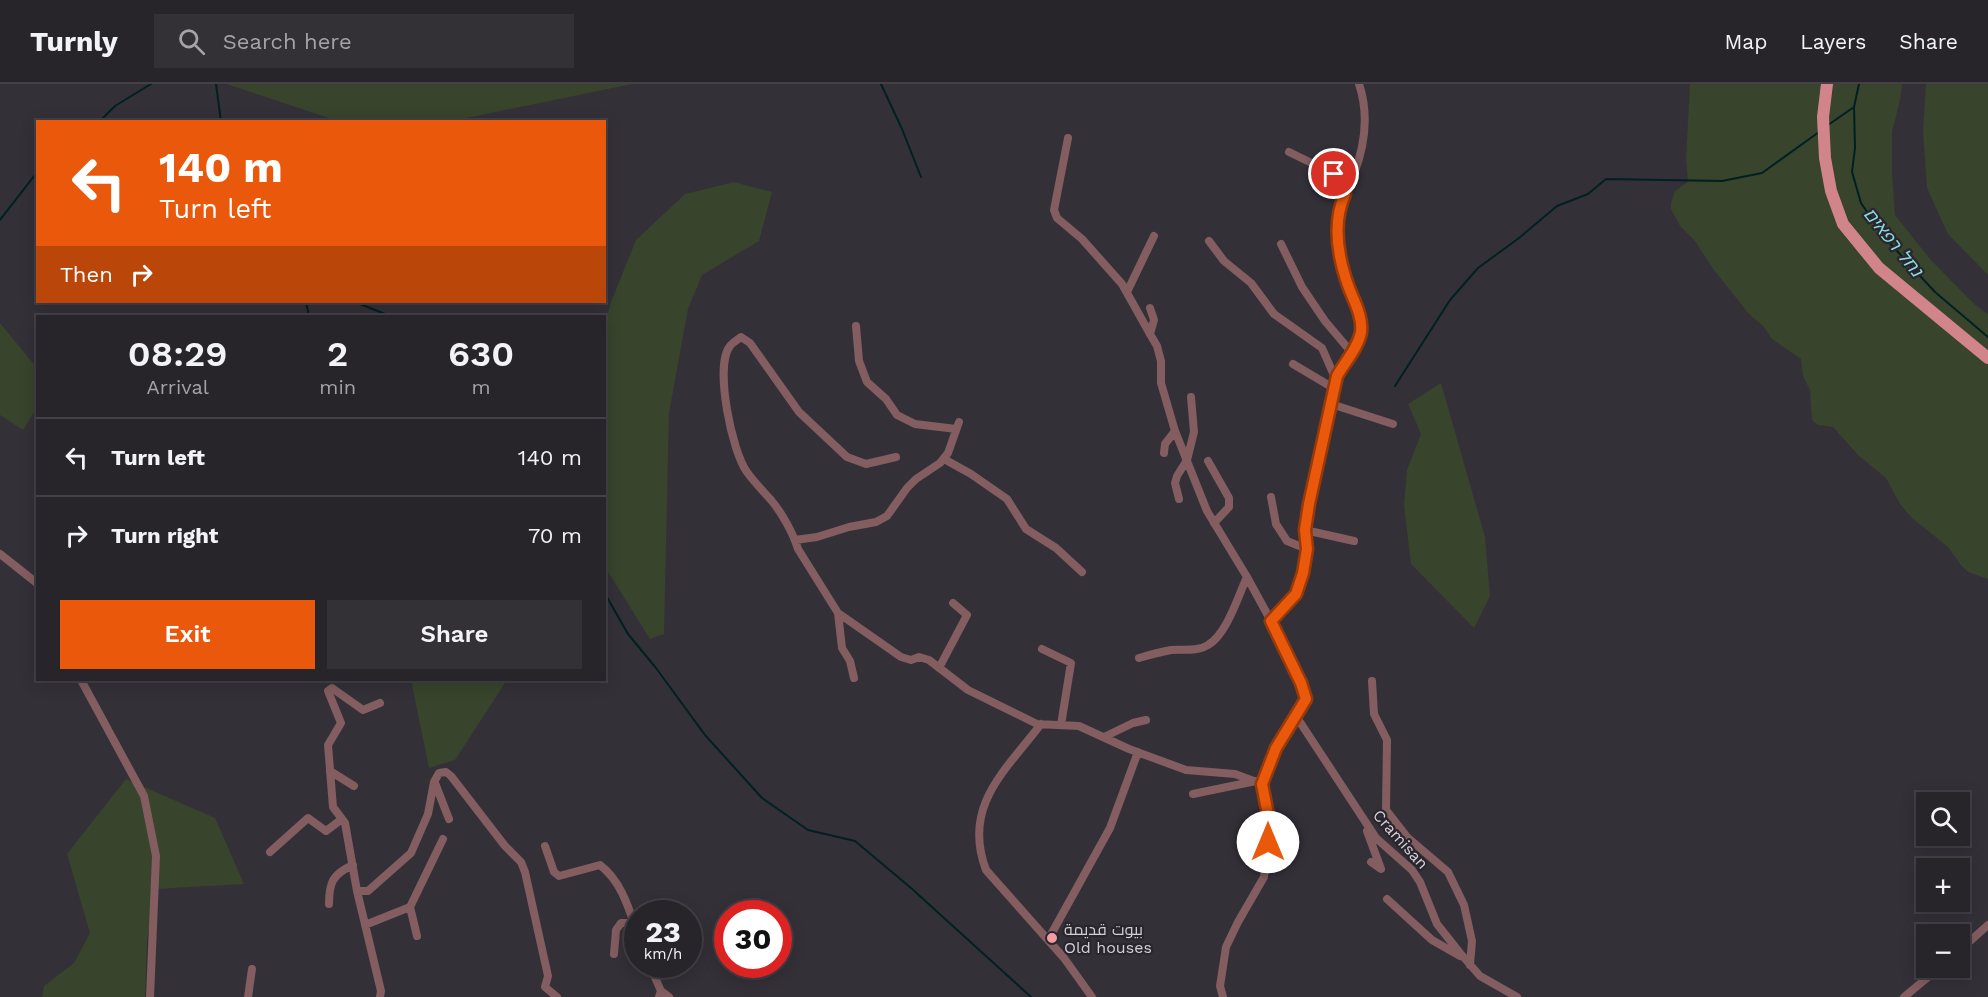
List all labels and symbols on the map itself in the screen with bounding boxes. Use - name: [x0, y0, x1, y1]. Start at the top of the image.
- pin: [1308, 148, 1359, 199]
- water label: נחל רפאים: [1859, 203, 1928, 281]
- street label: Cramisan: [1369, 806, 1432, 873]
- position arrow: [1236, 810, 1300, 874]
- speed limit sign: 30: [714, 900, 792, 978]
- place label: بيوت قديمة Old houses: [1064, 920, 1152, 957]
- marker: بيوت قديمة Old houses: [1045, 931, 1059, 945]

